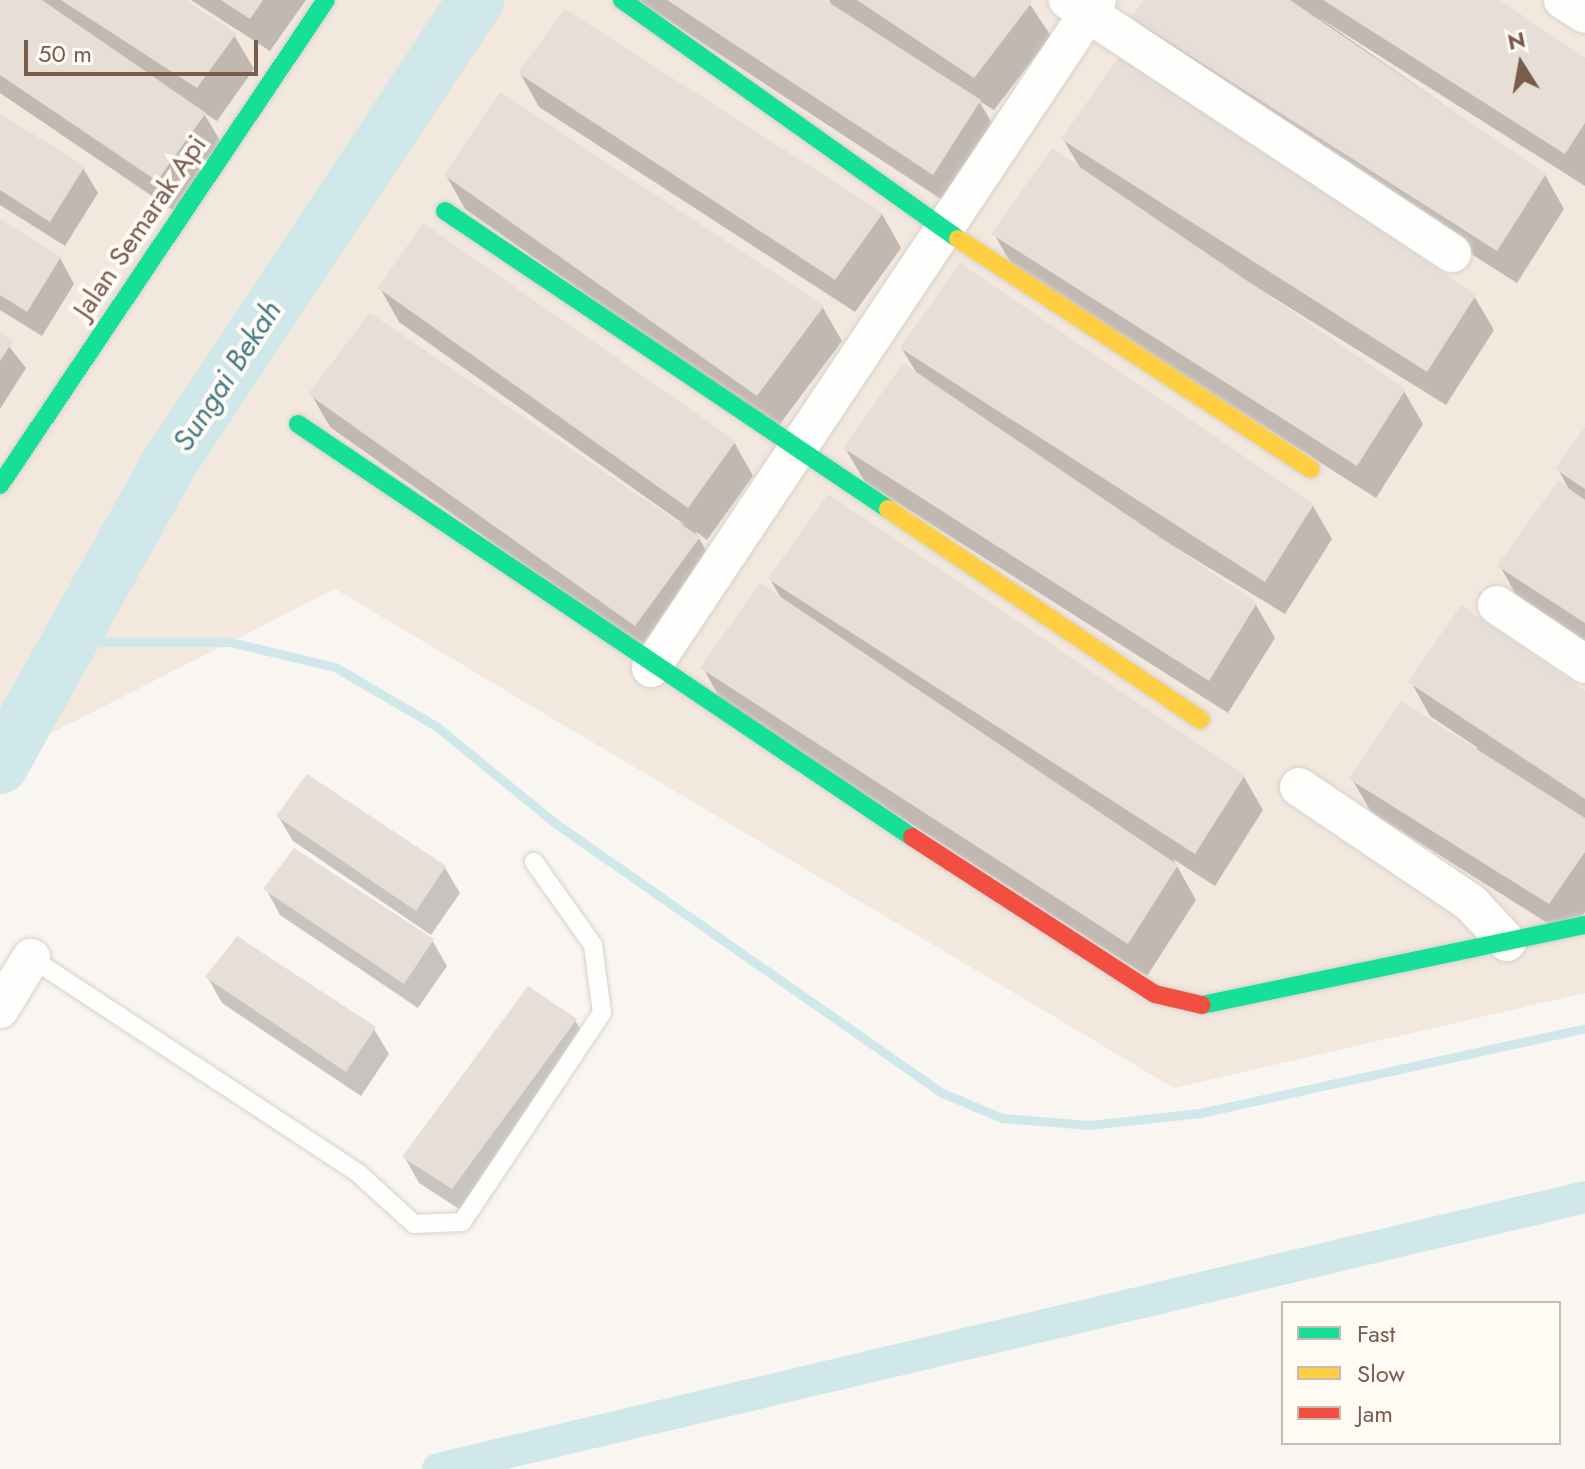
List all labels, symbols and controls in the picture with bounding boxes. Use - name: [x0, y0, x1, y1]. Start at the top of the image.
- text: N: [1505, 23, 1528, 58]
- scale bar: [28, 24, 262, 74]
- north arrow: [1481, 24, 1561, 104]
- text: 50 m: [38, 36, 92, 71]
- street label: Jalan Semarak Api: [66, 129, 214, 325]
- water label: Sungai Bekah: [165, 294, 289, 458]
- legend: [1281, 1301, 1561, 1445]
- text: Fast: [1357, 1316, 1395, 1351]
- text: Slow: [1357, 1356, 1405, 1391]
- text: Jam: [1357, 1396, 1393, 1431]

